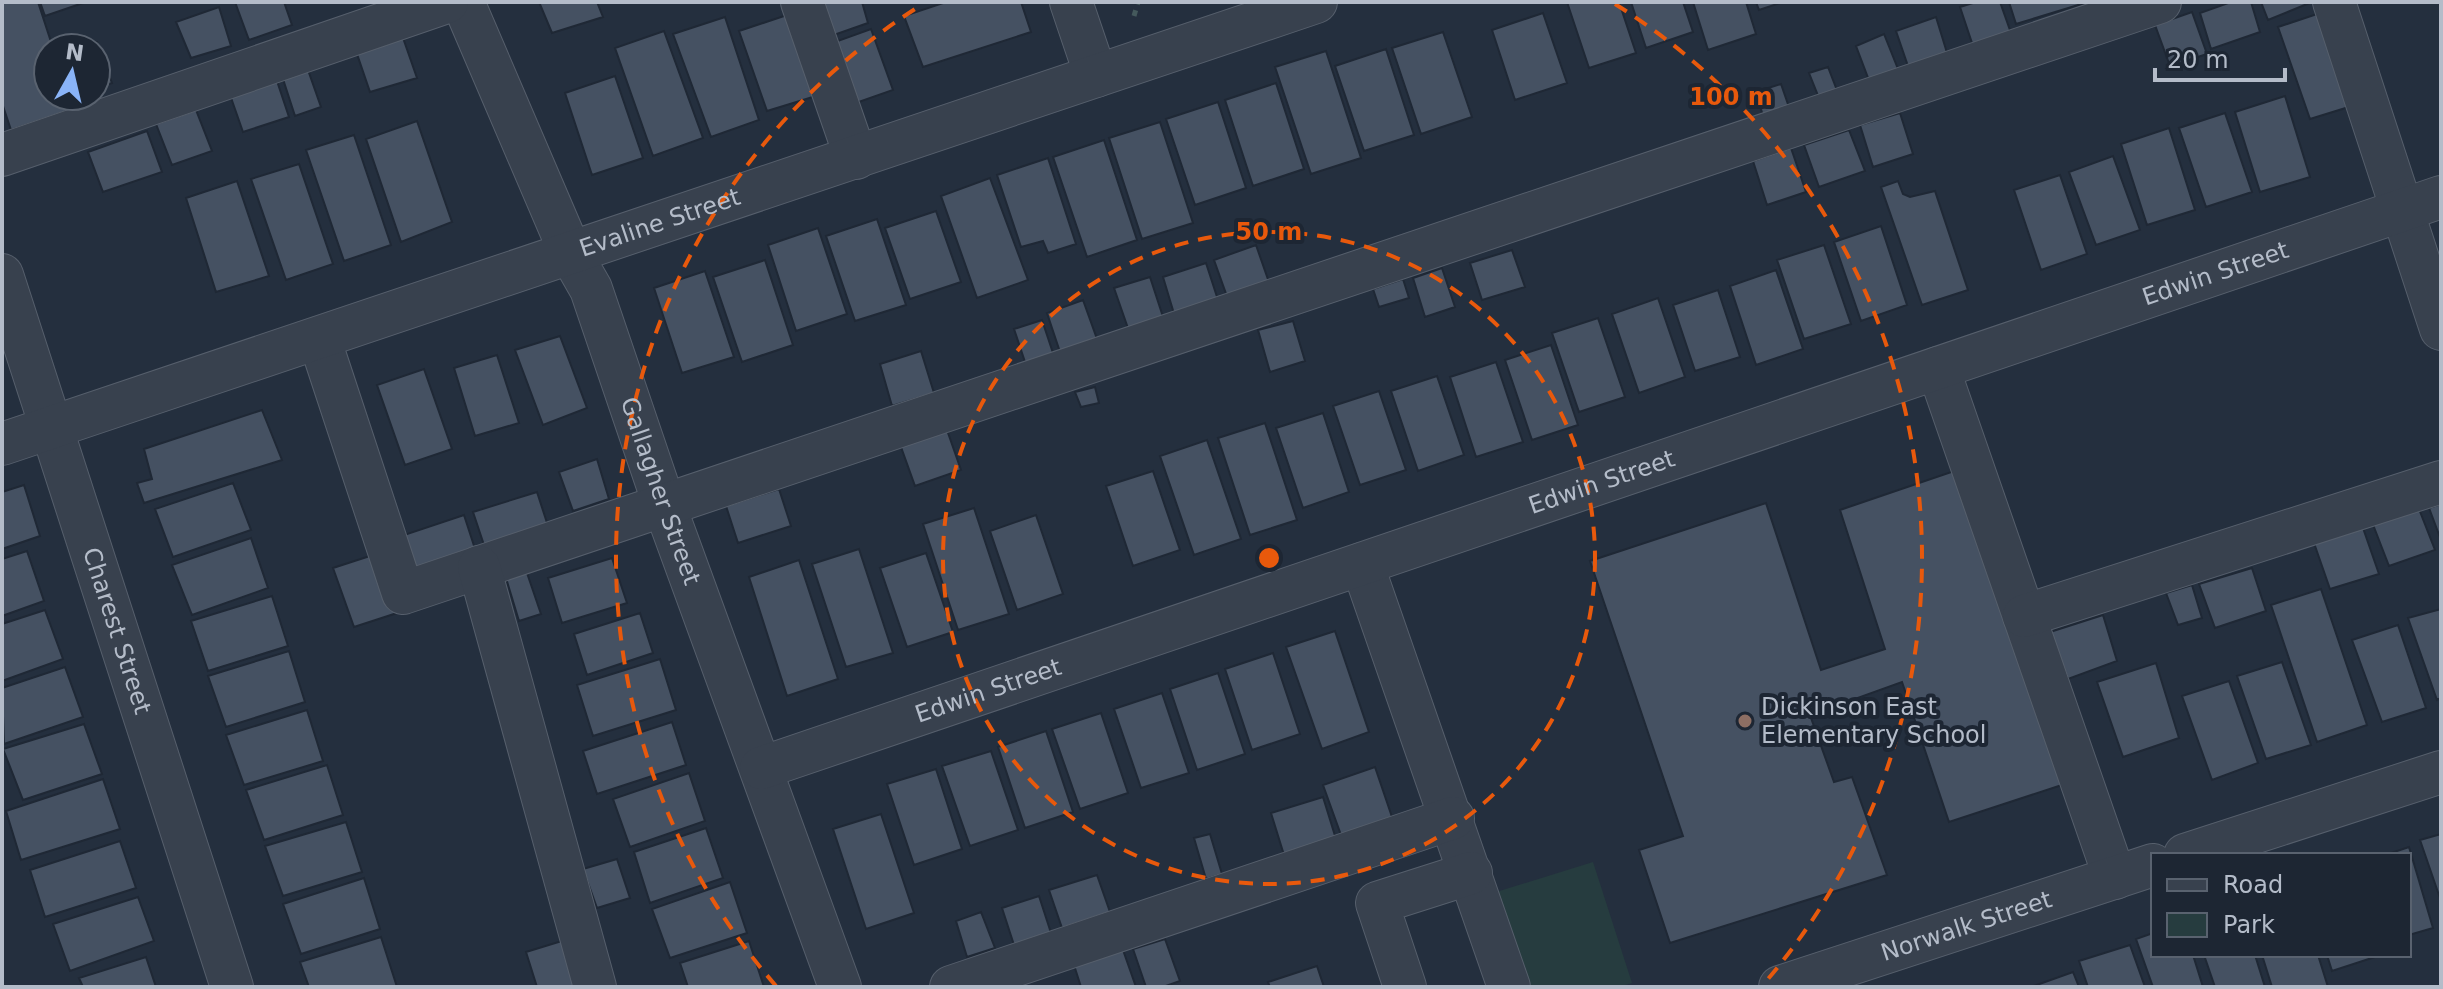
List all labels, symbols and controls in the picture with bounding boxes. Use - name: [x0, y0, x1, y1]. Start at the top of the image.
- north arrow: [32, 32, 112, 112]
- scale bar: [2155, 32, 2285, 82]
- text: N: [64, 39, 86, 66]
- text: 20 m: [2167, 46, 2229, 74]
- text: 100 m: [1689, 83, 1773, 111]
- street label: Evaline Street: [576, 183, 744, 263]
- text: 50 m: [1236, 218, 1302, 246]
- street label: Edwin Street: [2139, 236, 2292, 312]
- street label: Gallagher Street: [615, 393, 706, 589]
- street label: Edwin Street: [1525, 444, 1678, 520]
- street label: Charest Street: [77, 544, 157, 718]
- centre of rings: [1255, 544, 1283, 572]
- street label: Edwin Street: [912, 653, 1065, 729]
- place label: Dickinson East Elementary School: [1761, 693, 1986, 749]
- marker: Dickinson East Elementary School: [1736, 712, 1754, 730]
- legend: [2151, 853, 2411, 957]
- text: Road: [2223, 871, 2283, 899]
- street label: Norwalk Street: [1877, 885, 2055, 967]
- text: Park: [2223, 911, 2275, 939]

